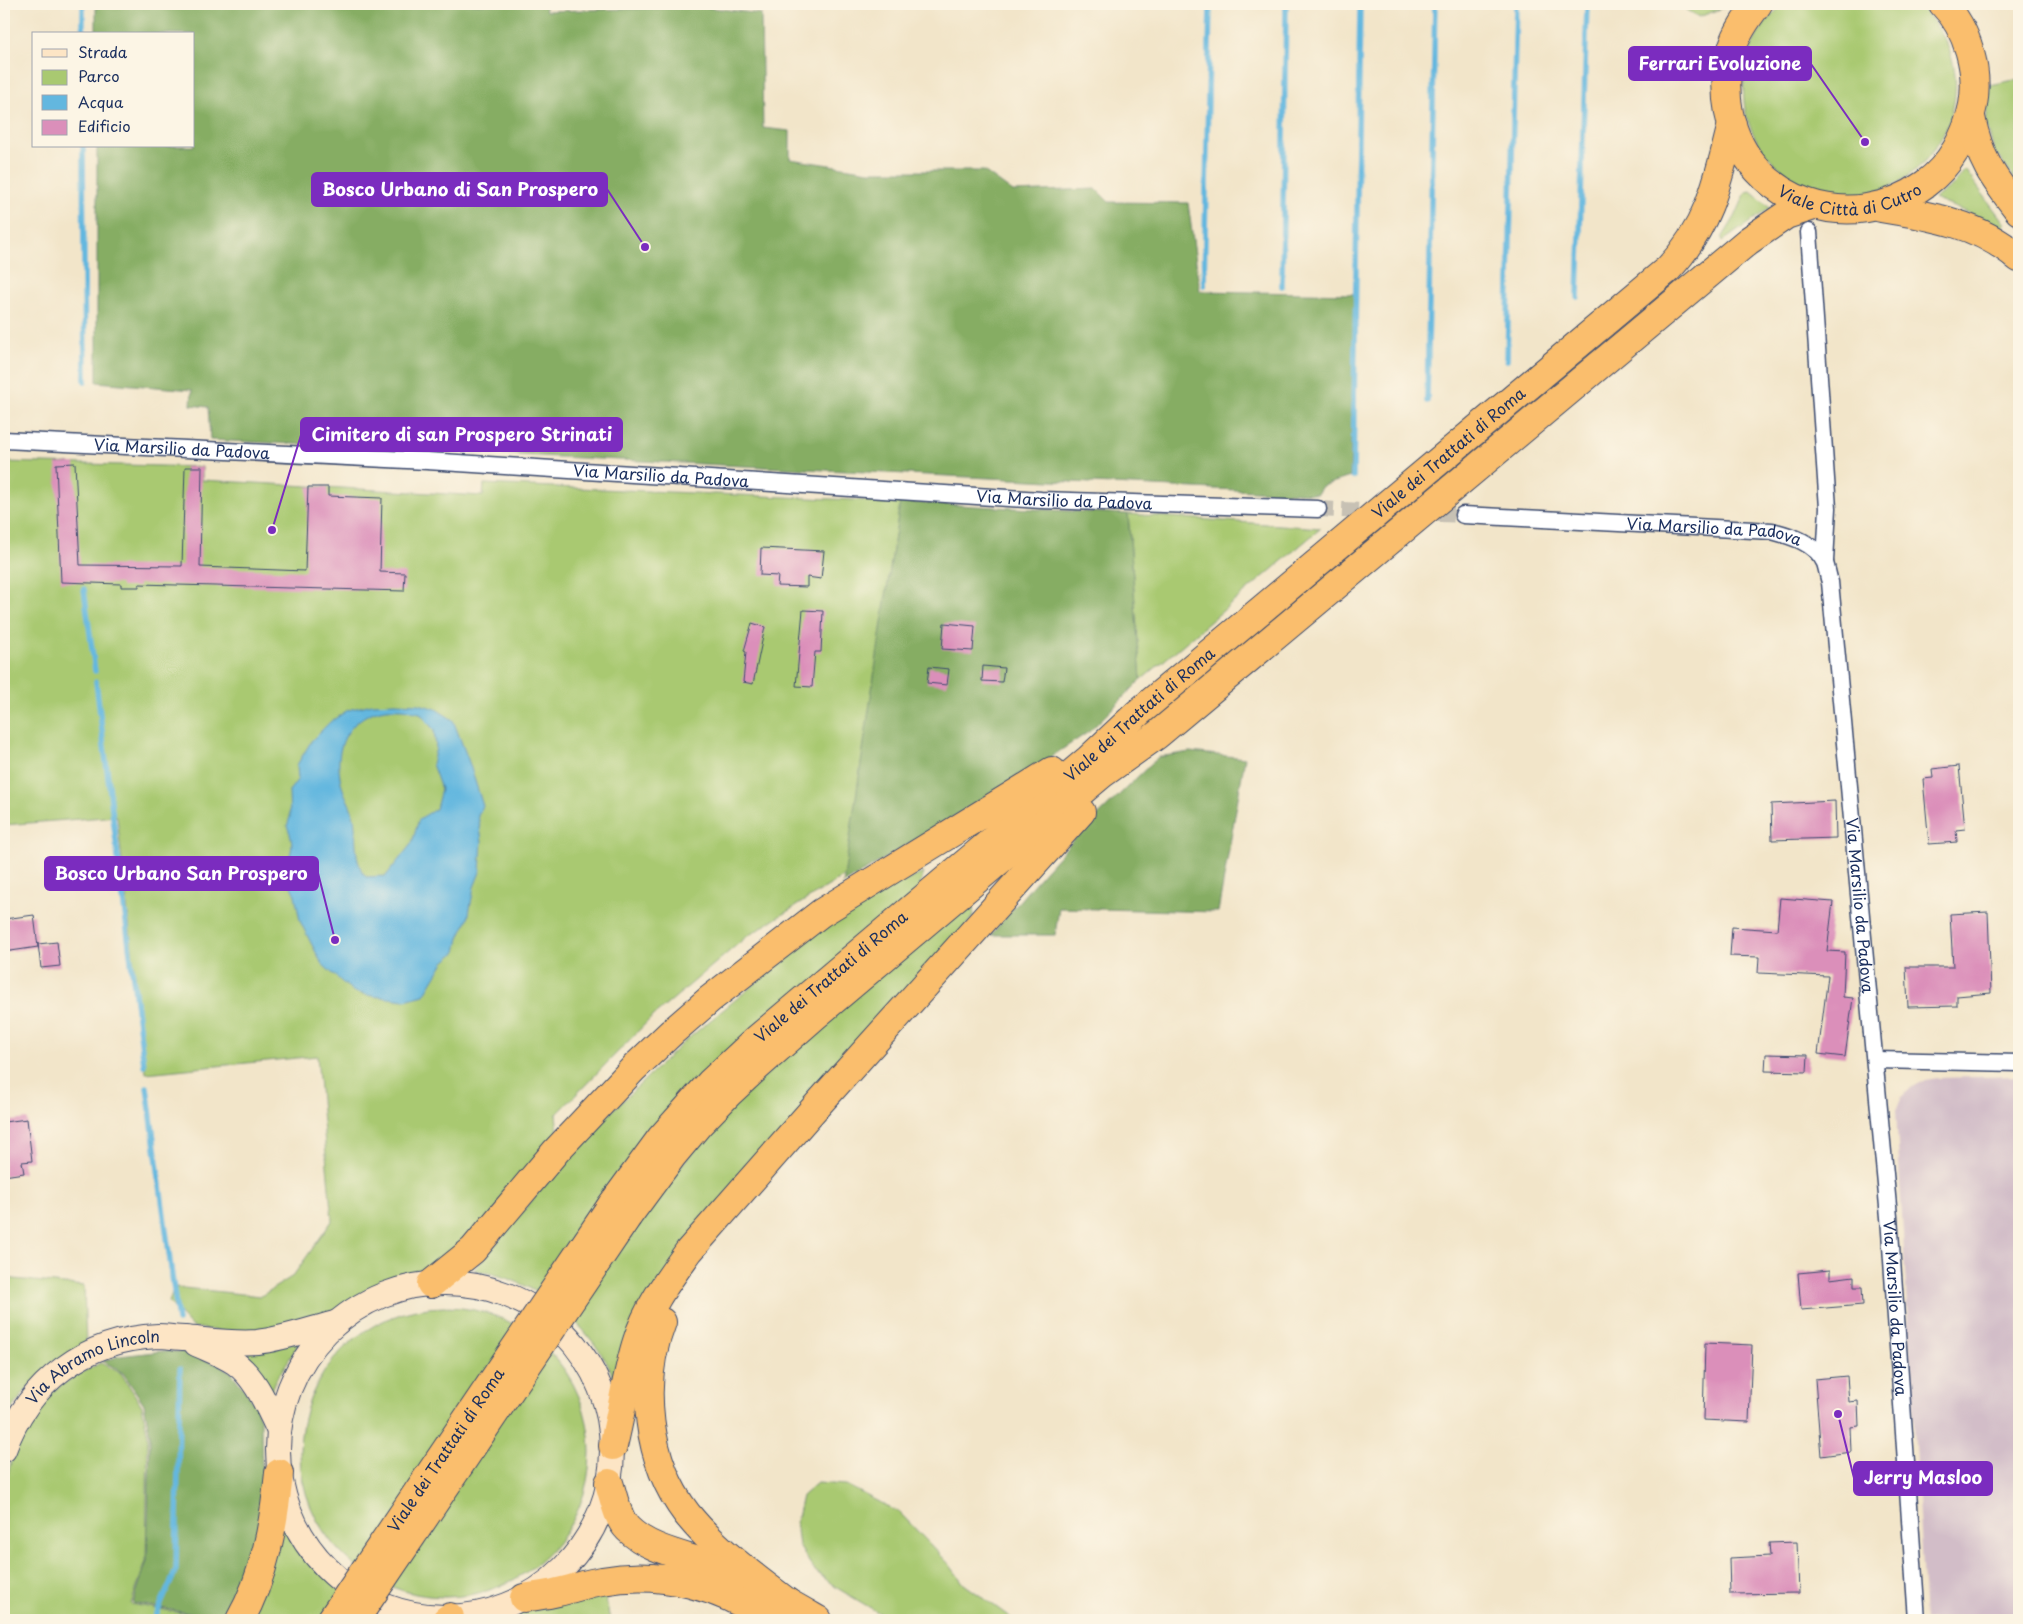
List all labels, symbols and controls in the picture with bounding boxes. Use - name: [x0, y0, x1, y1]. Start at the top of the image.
- legend: [32, 32, 195, 148]
- text: Strada: [78, 40, 128, 63]
- callout: Ferrari Evoluzione: [1629, 47, 1811, 80]
- text: Ferrari Evoluzione: [1639, 49, 1801, 76]
- text: Parco: [78, 64, 120, 87]
- text: Acqua: [78, 90, 124, 113]
- text: Edificio: [78, 114, 131, 137]
- callout: Bosco Urbano di San Prospero: [312, 173, 607, 206]
- street label: Viale Città di Cutro: [1774, 173, 1926, 193]
- text: Bosco Urbano di San Prospero: [322, 175, 598, 202]
- text: Viale Città di Cutro: [1774, 176, 1926, 220]
- street label: Viale dei Trattati di Roma: [1366, 381, 1530, 524]
- callout: Cimitero di san Prospero Strinati: [301, 418, 622, 451]
- text: Cimitero di san Prospero Strinati: [312, 420, 612, 447]
- street label: Via Marsilio da Padova: [93, 431, 271, 464]
- street label: Via Marsilio da Padova: [572, 457, 750, 492]
- street label: Via Marsilio da Padova: [976, 483, 1153, 515]
- street label: Via Marsilio da Padova: [1626, 510, 1806, 551]
- street label: Viale dei Trattati di Roma: [1058, 641, 1219, 787]
- street label: Via Marsilio da Padova: [1841, 817, 1881, 994]
- callout: Bosco Urbano San Prospero: [45, 857, 318, 890]
- text: Bosco Urbano San Prospero: [54, 859, 308, 886]
- street label: Viale dei Trattati di Roma: [748, 904, 912, 1048]
- street label: Via Marsilio da Padova: [1878, 1219, 1914, 1397]
- street label: Via Abramo Lincoln: [19, 1323, 160, 1409]
- street label: Viale dei Trattati di Roma: [381, 1363, 509, 1537]
- callout: Jerry Masloo: [1854, 1462, 1992, 1495]
- text: Jerry Masloo: [1864, 1463, 1983, 1490]

